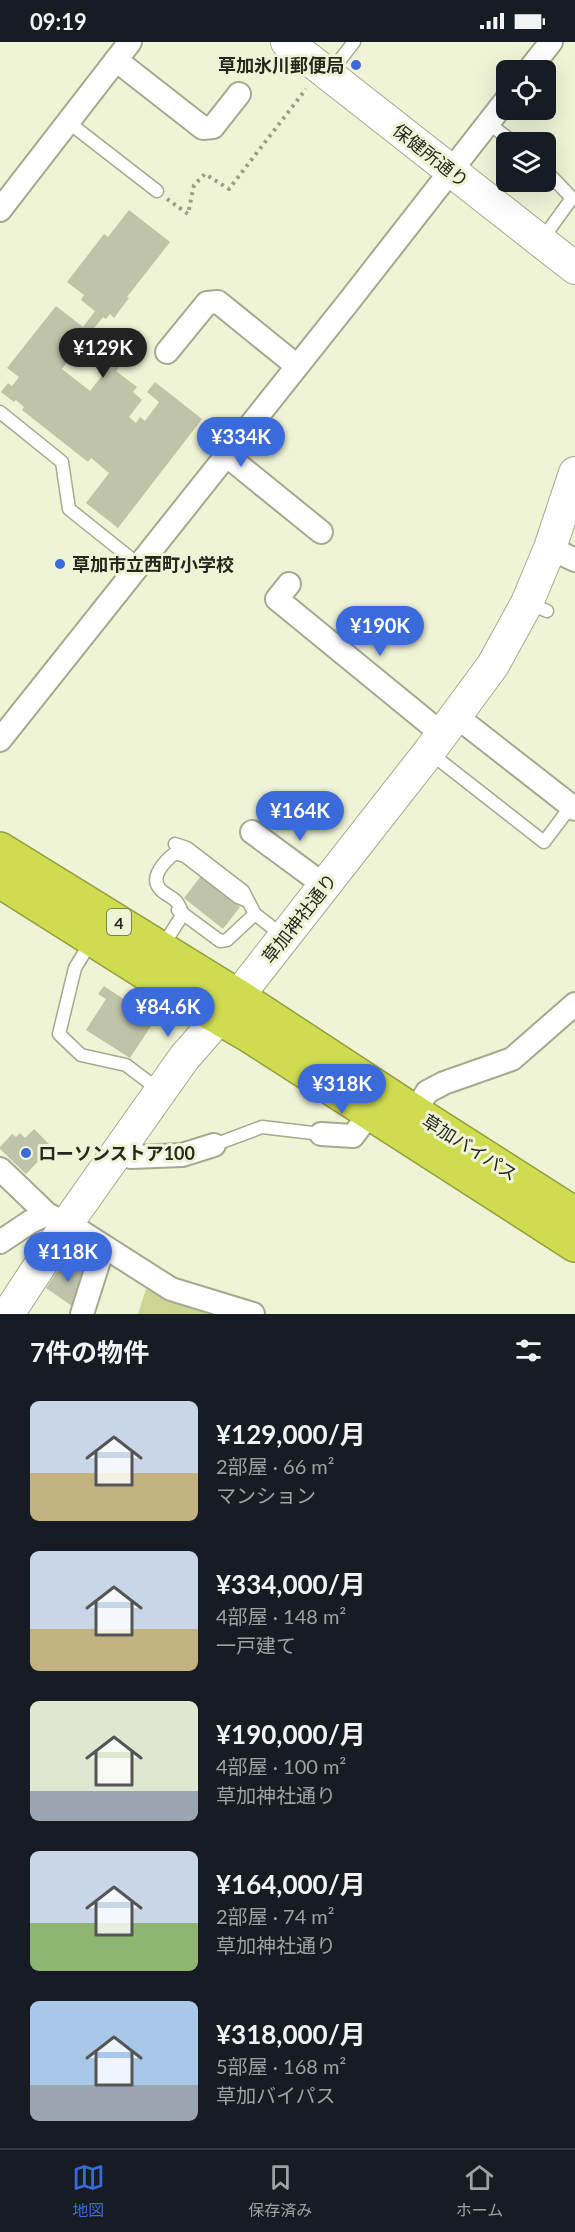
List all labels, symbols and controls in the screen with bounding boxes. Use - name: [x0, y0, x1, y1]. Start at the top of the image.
- text: 09:19: [30, 8, 87, 35]
- place label: 草加氷川郵便局: [218, 54, 344, 76]
- marker: 草加氷川郵便局: [349, 58, 363, 72]
- map controls: [496, 60, 556, 192]
- button: locate: [496, 60, 556, 120]
- street label: 保健所通り: [389, 119, 473, 191]
- button: layers: [496, 132, 556, 192]
- pin: ¥129K: [61, 328, 145, 379]
- text: ¥129K: [73, 335, 133, 359]
- pin: ¥334K: [199, 417, 283, 468]
- text: ¥334K: [211, 424, 271, 448]
- place label: 草加市立西町小学校: [72, 553, 234, 575]
- marker: 草加市立西町小学校: [53, 557, 67, 571]
- pin: ¥190K: [338, 606, 422, 657]
- text: ¥190K: [350, 613, 410, 637]
- pin: ¥164K: [258, 791, 342, 842]
- text: ¥164K: [270, 798, 330, 822]
- street label: 草加神社通り: [257, 869, 341, 967]
- road number: 4: [107, 909, 131, 935]
- pin: ¥84.6K: [119, 987, 217, 1038]
- text: ¥84.6K: [136, 994, 200, 1018]
- pin: ¥318K: [300, 1064, 384, 1115]
- text: ¥318K: [312, 1071, 372, 1095]
- street label: 草加バイパス: [419, 1109, 521, 1185]
- place label: ローソンストア100: [38, 1142, 195, 1164]
- marker: ローソンストア100: [19, 1146, 33, 1160]
- pin: ¥118K: [26, 1232, 110, 1283]
- text: ¥118K: [38, 1239, 98, 1263]
- icon: filters: [512, 1334, 545, 1367]
- text: 7件の物件: [30, 1336, 149, 1368]
- text: ¥129,000/月: [216, 1418, 366, 1450]
- icon: home: [78, 1425, 150, 1497]
- text: 2部屋 · 66 m²: [216, 1454, 335, 1478]
- text: マンション: [216, 1483, 316, 1507]
- text: ¥334,000/月: [216, 1568, 366, 1600]
- icon: home: [78, 1575, 150, 1647]
- text: 4部屋 · 148 m²: [216, 1604, 346, 1628]
- text: 一戸建て: [216, 1633, 296, 1657]
- text: ¥190,000/月: [216, 1718, 366, 1750]
- icon: home: [78, 1725, 150, 1797]
- text: 4部屋 · 100 m²: [216, 1754, 346, 1778]
- text: 草加神社通り: [216, 1783, 336, 1807]
- text: ¥164,000/月: [216, 1868, 366, 1900]
- icon: home: [78, 1875, 150, 1947]
- text: 2部屋 · 74 m²: [216, 1904, 335, 1928]
- text: 草加神社通り: [216, 1933, 336, 1957]
- text: ¥318,000/月: [216, 2018, 366, 2050]
- icon: home: [78, 2025, 150, 2097]
- text: 5部屋 · 168 m²: [216, 2054, 346, 2078]
- text: 草加バイパス: [216, 2083, 336, 2107]
- tab: 地図: [72, 2161, 105, 2221]
- tab: 保存済み: [248, 2161, 312, 2221]
- tab: ホーム: [456, 2161, 503, 2221]

